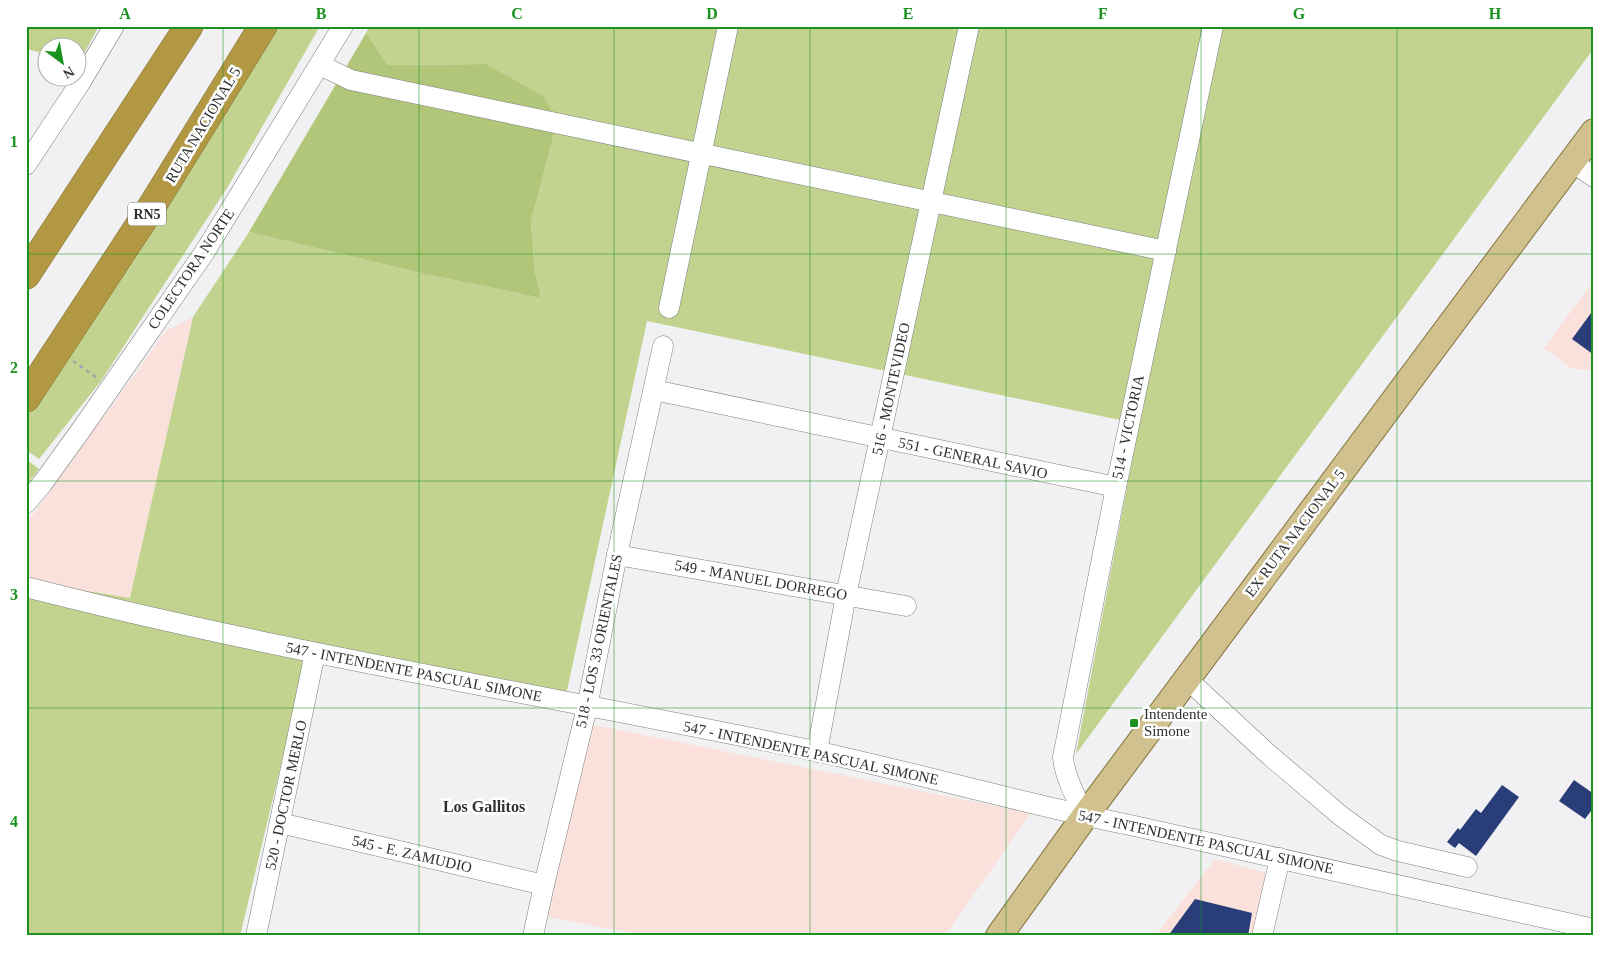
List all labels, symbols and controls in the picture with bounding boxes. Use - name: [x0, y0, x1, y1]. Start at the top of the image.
- text: A: [119, 5, 131, 22]
- text: B: [316, 5, 327, 22]
- text: C: [511, 5, 523, 22]
- text: D: [706, 5, 718, 22]
- text: E: [903, 5, 913, 22]
- text: F: [1098, 5, 1108, 22]
- text: G: [1293, 5, 1306, 22]
- text: H: [1489, 5, 1502, 22]
- north arrow: [38, 38, 88, 88]
- text: N: [60, 64, 77, 82]
- street label: RUTA NACIONAL 5: [162, 64, 244, 186]
- text: 1: [10, 133, 18, 150]
- road number: RN5: [128, 202, 166, 225]
- street label: COLECTORA NORTE: [145, 206, 237, 332]
- street label: 516 - MONTEVIDEO: [869, 321, 913, 457]
- text: 2: [10, 359, 18, 376]
- street label: 514 - VICTORIA: [1109, 373, 1147, 481]
- street label: 551 - GENERAL SAVIO: [897, 434, 1049, 482]
- street label: EX RUTA NACIONAL 5: [1242, 466, 1348, 600]
- street label: 518 - LOS 33 ORIENTALES: [573, 553, 625, 729]
- street label: 549 - MANUEL DORREGO: [674, 557, 849, 603]
- text: 3: [10, 586, 18, 603]
- street label: 547 - INTENDENTE PASCUAL SIMONE: [285, 639, 543, 705]
- place label: Intendente Simone: [1144, 706, 1208, 739]
- marker: Intendente Simone: [1128, 717, 1140, 729]
- street label: 547 - INTENDENTE PASCUAL SIMONE: [682, 718, 940, 788]
- street label: 520 - DOCTOR MERLO: [262, 719, 310, 871]
- district label: Los Gallitos: [443, 798, 525, 815]
- street label: 547 - INTENDENTE PASCUAL SIMONE: [1077, 807, 1335, 877]
- text: 4: [10, 813, 18, 830]
- street label: 545 - E. ZAMUDIO: [351, 832, 474, 876]

